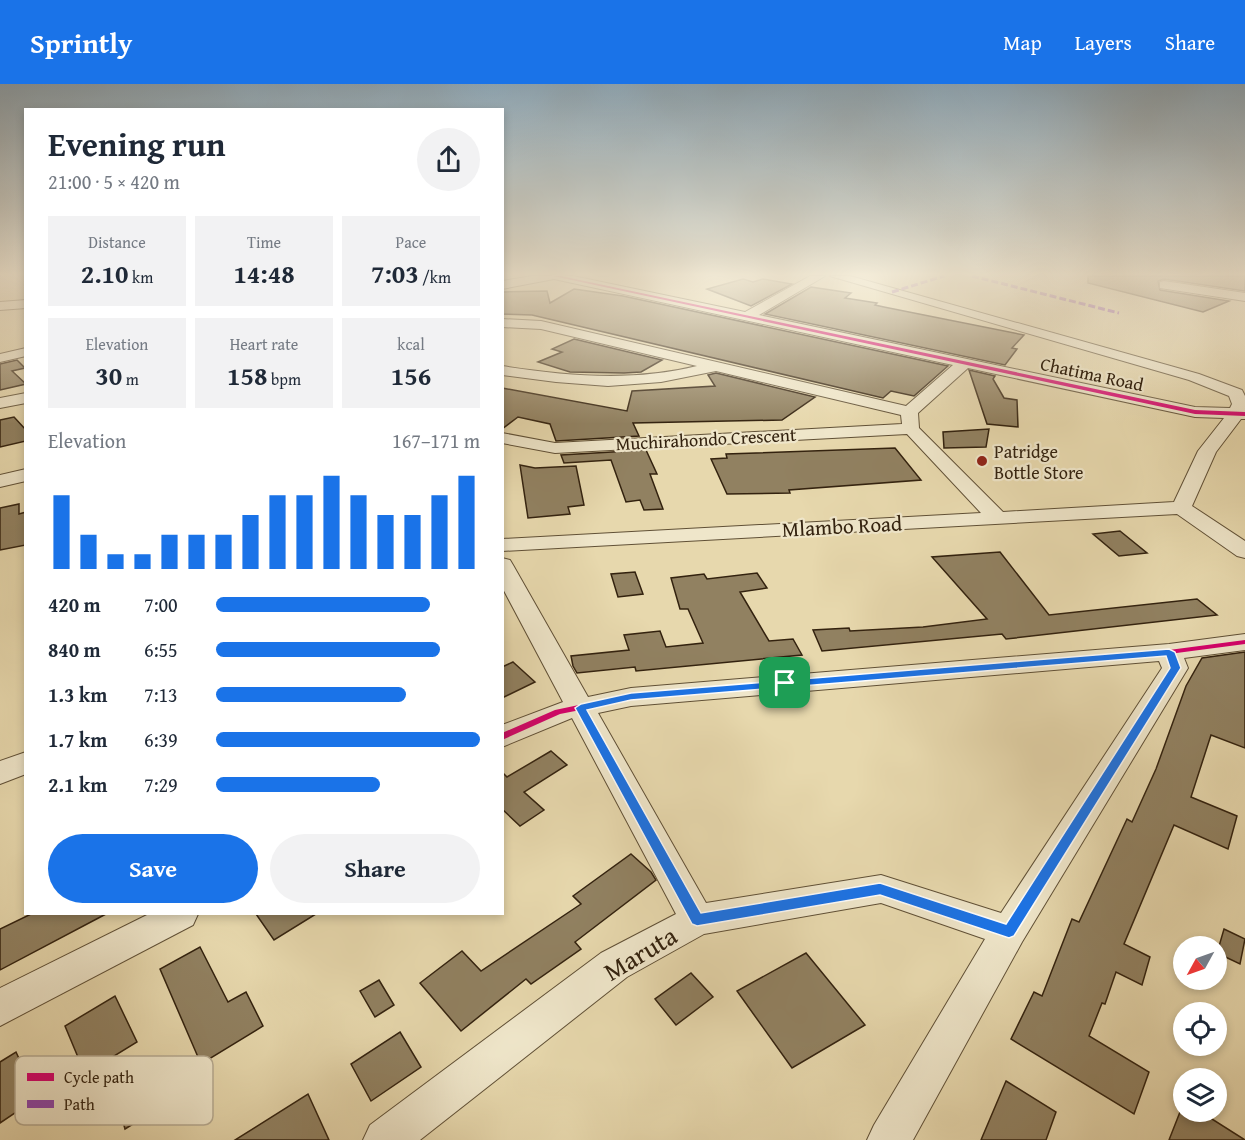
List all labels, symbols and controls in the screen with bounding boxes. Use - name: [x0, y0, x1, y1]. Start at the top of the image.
- text: Sprintly: [30, 22, 132, 63]
- text: Map: [1003, 27, 1042, 58]
- text: Layers: [1075, 27, 1132, 58]
- text: Share: [1165, 27, 1215, 58]
- text: Evening run: [48, 120, 225, 168]
- button: share: [417, 128, 480, 191]
- text: 21:00 · 5 × 420 m: [48, 167, 180, 196]
- text: Distance: [88, 230, 146, 254]
- text: Time: [247, 230, 281, 254]
- text: Pace: [396, 230, 426, 254]
- text: 2.10: [81, 254, 129, 293]
- text: 14:48: [233, 254, 295, 293]
- text: 7:03: [371, 254, 419, 293]
- text: km: [129, 265, 153, 289]
- text: /km: [419, 265, 451, 289]
- text: Elevation: [86, 332, 148, 356]
- text: Heart rate: [230, 332, 298, 356]
- text: kcal: [397, 332, 425, 356]
- street label: Chatima Road: [1038, 350, 1146, 398]
- text: 30: [95, 356, 122, 395]
- text: 158: [227, 356, 267, 395]
- text: 156: [391, 356, 431, 395]
- text: m: [122, 367, 139, 391]
- text: bpm: [267, 367, 301, 391]
- street label: Muchirahondo Crescent: [615, 421, 798, 457]
- text: Elevation: [48, 426, 126, 455]
- text: 167–171 m: [392, 426, 480, 455]
- place label: Patridge Bottle Store: [994, 438, 1083, 486]
- marker: Patridge Bottle Store: [975, 454, 989, 468]
- street label: Mlambo Road: [781, 507, 904, 545]
- text: 420 m: [48, 590, 101, 619]
- text: 7:00: [144, 590, 178, 619]
- text: 840 m: [48, 635, 101, 664]
- text: 6:55: [144, 635, 178, 664]
- pin: [759, 657, 810, 708]
- icon: arrive: [768, 666, 801, 699]
- text: 1.3 km: [48, 680, 107, 709]
- text: 7:13: [144, 680, 178, 709]
- text: 1.7 km: [48, 725, 107, 754]
- text: 6:39: [144, 725, 178, 754]
- text: 2.1 km: [48, 770, 107, 799]
- text: 7:29: [144, 770, 178, 799]
- button: Save: [48, 834, 258, 903]
- button: Share: [270, 834, 480, 903]
- street label: Maruta: [596, 915, 685, 990]
- north arrow: [1173, 936, 1227, 990]
- map controls: [1173, 936, 1227, 1122]
- button: locate: [1173, 1002, 1227, 1056]
- legend: [15, 1056, 213, 1125]
- text: Cycle path: [64, 1065, 134, 1089]
- button: layers: [1173, 1068, 1227, 1122]
- text: Path: [64, 1092, 95, 1116]

